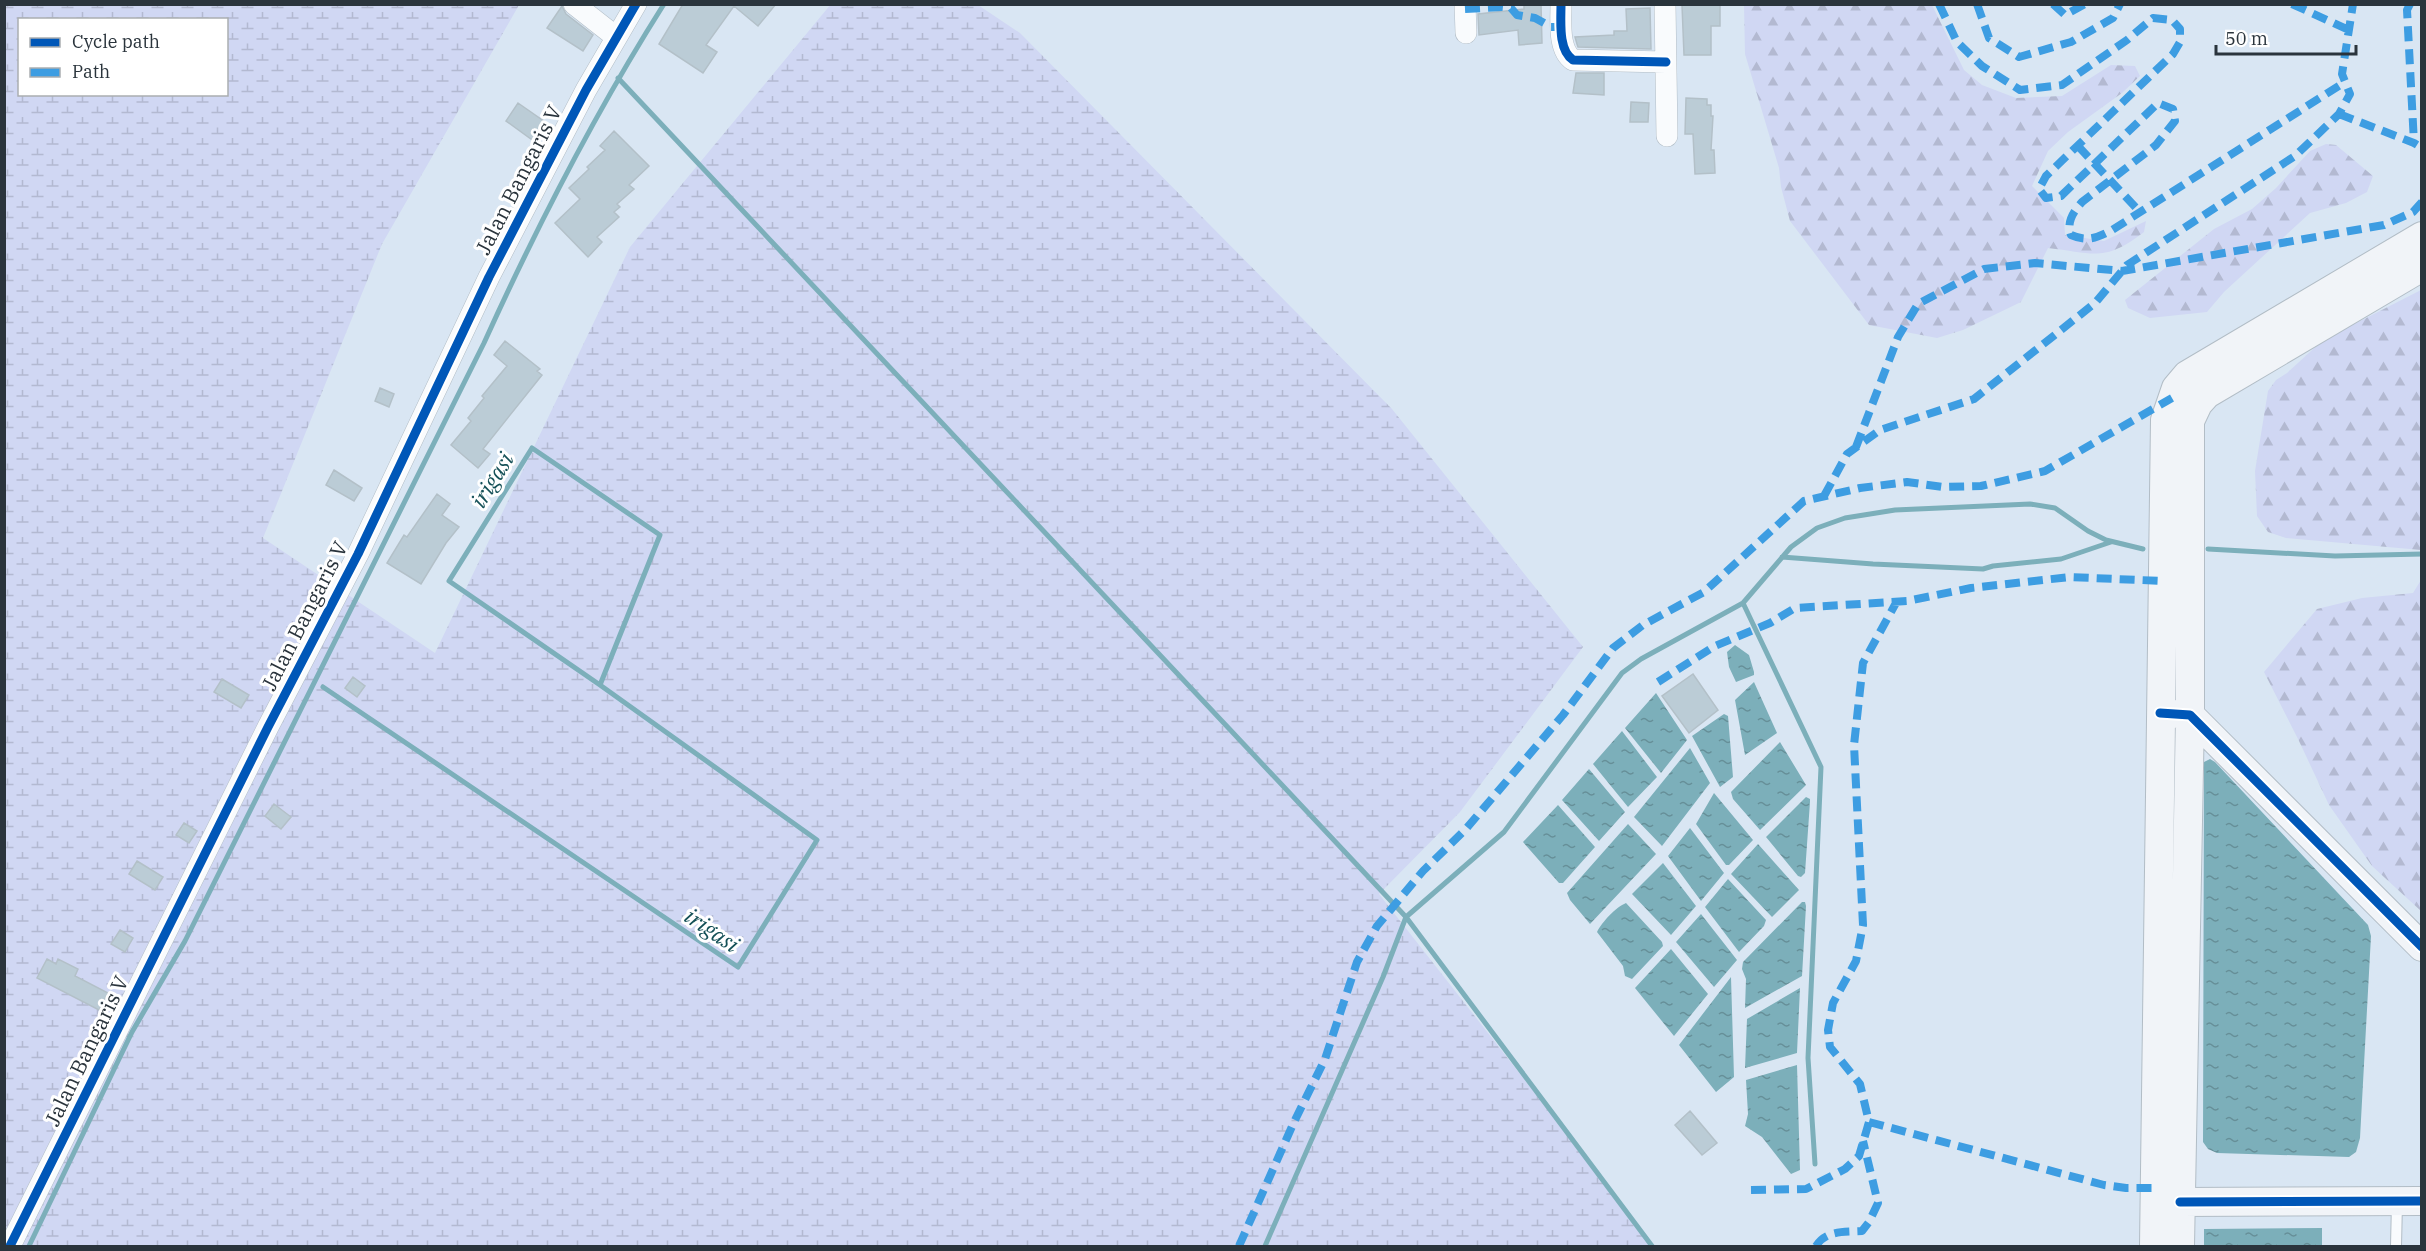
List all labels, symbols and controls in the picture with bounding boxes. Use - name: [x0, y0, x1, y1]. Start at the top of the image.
- legend: [18, 18, 228, 96]
- scale bar: [2216, 18, 2356, 56]
- text: 50 m: [2225, 27, 2268, 50]
- text: Cycle path: [72, 30, 160, 53]
- text: Path: [72, 60, 110, 83]
- street label: Jalan Bangaris V: [468, 100, 568, 259]
- water label: irigasi: [463, 446, 520, 513]
- street label: Jalan Bangaris V: [254, 536, 354, 695]
- water label: irigasi: [679, 901, 745, 959]
- street label: Jalan Bangaris V: [38, 971, 135, 1130]

